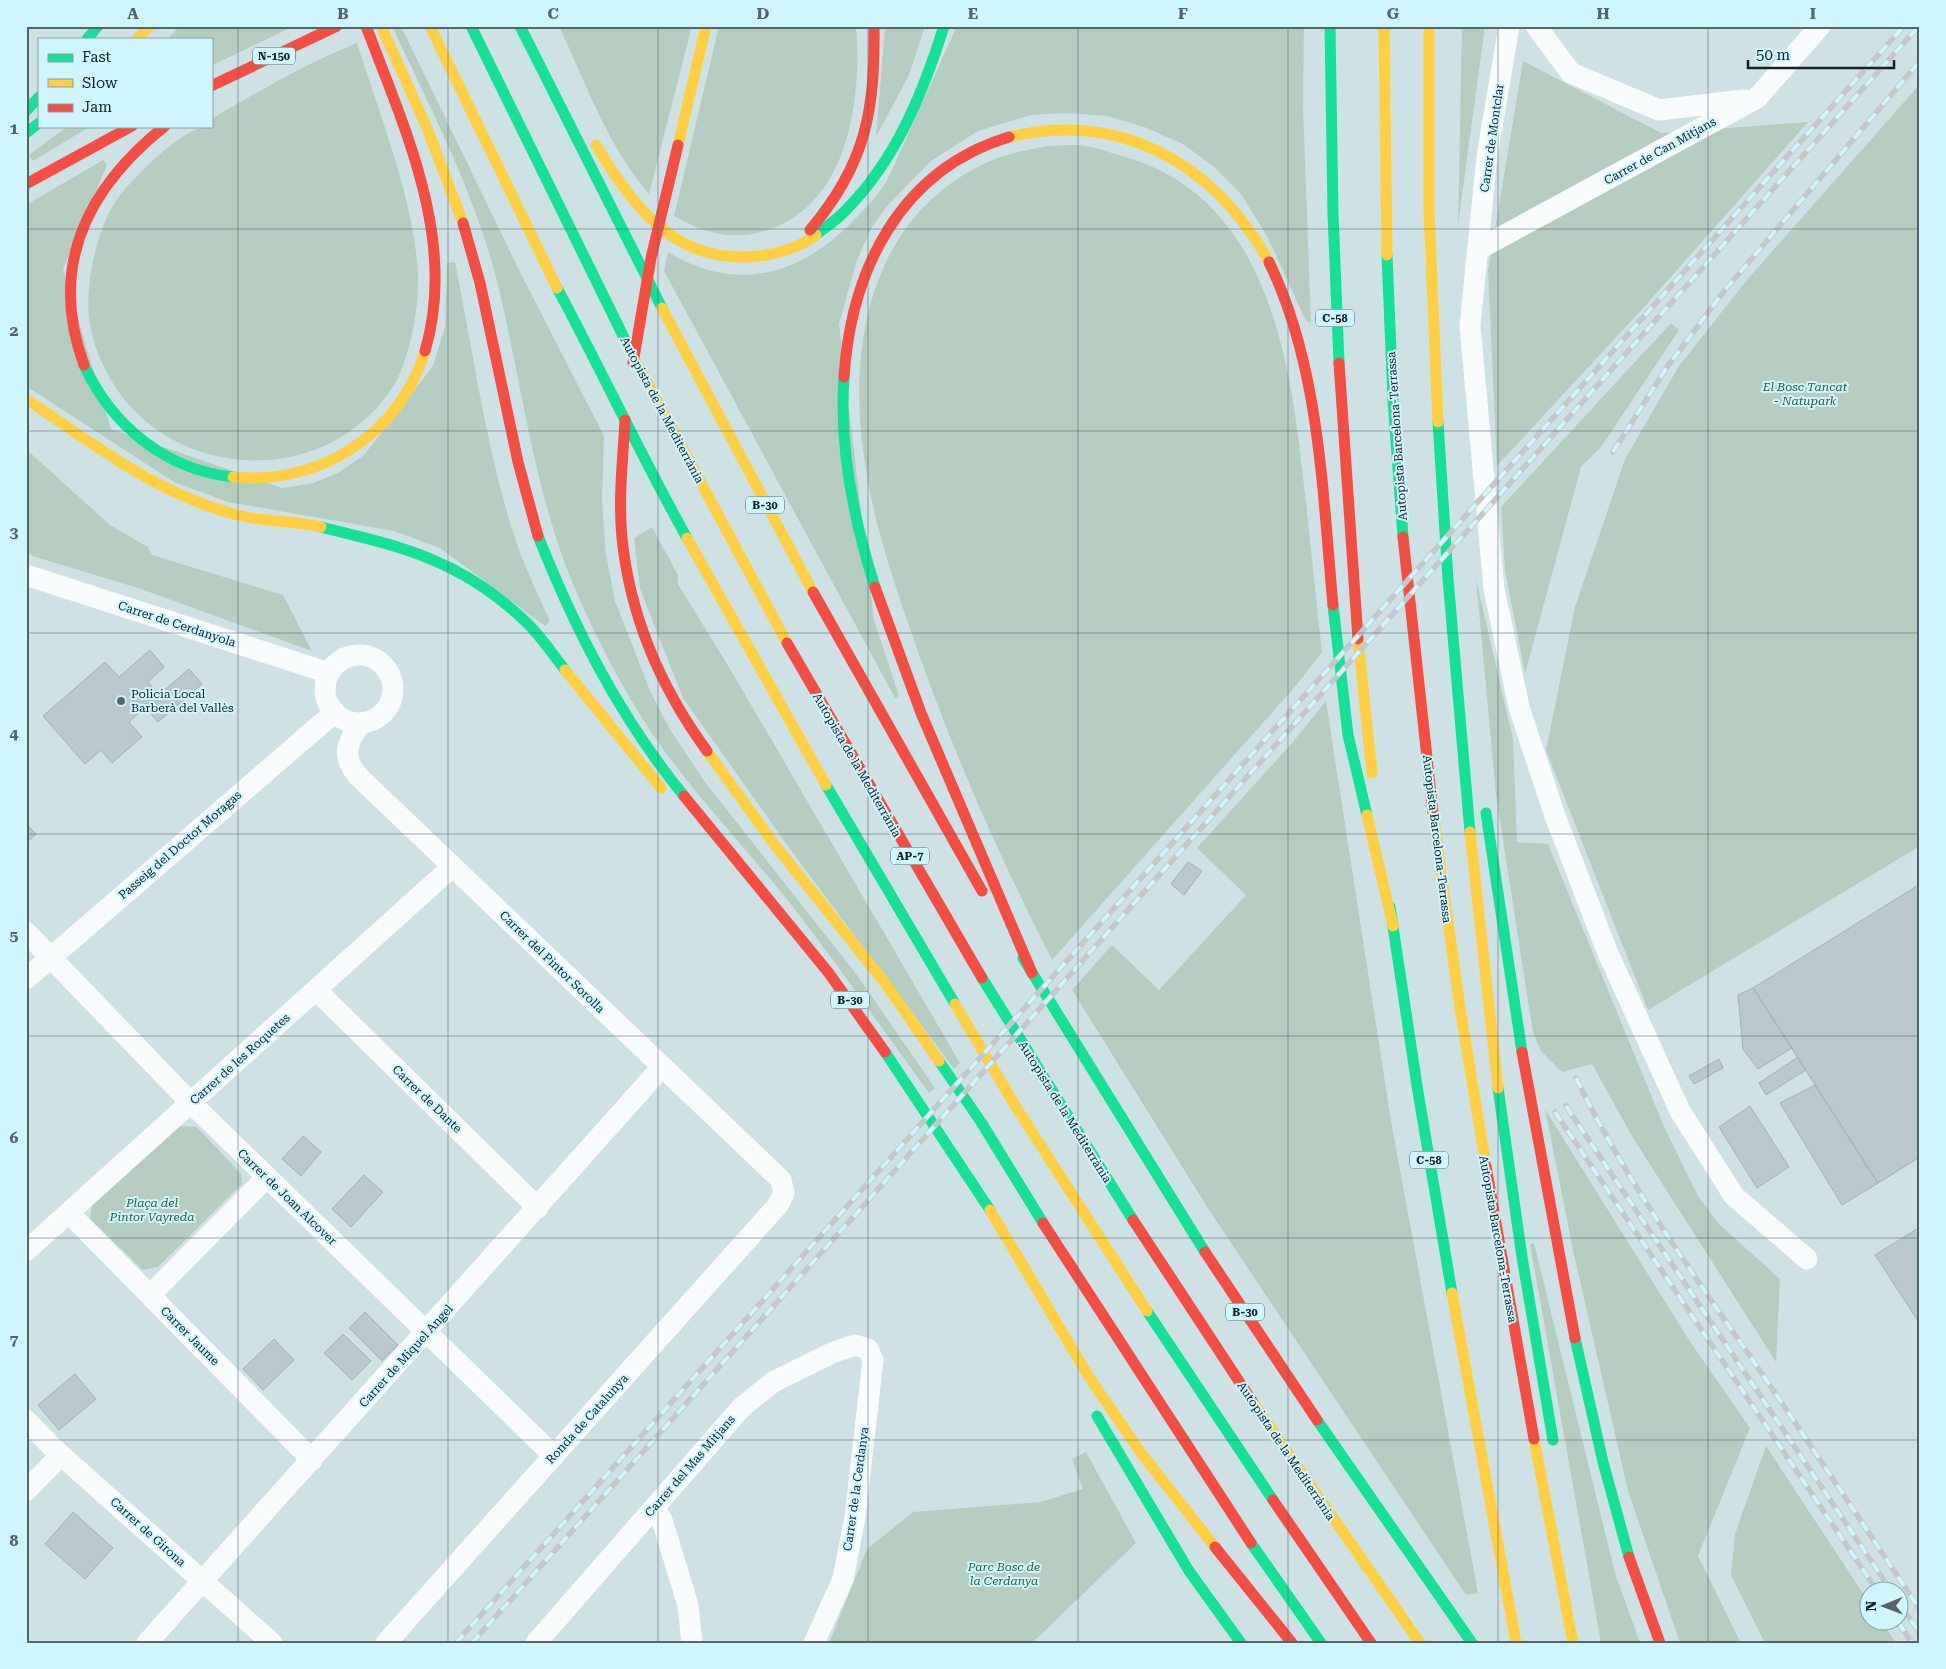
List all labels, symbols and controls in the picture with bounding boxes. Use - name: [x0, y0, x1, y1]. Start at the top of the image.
- text: A: [127, 4, 139, 23]
- text: B: [337, 4, 349, 23]
- text: C: [547, 4, 559, 23]
- text: D: [757, 4, 770, 23]
- text: E: [968, 4, 978, 23]
- text: F: [1178, 4, 1188, 23]
- text: G: [1387, 4, 1400, 23]
- text: H: [1596, 4, 1610, 23]
- text: I: [1810, 4, 1816, 23]
- legend: [38, 38, 212, 128]
- scale bar: [1748, 38, 1895, 70]
- text: 50 m: [1756, 46, 1791, 64]
- text: Fast: [82, 48, 112, 66]
- road number: N-150: [253, 48, 295, 64]
- text: Slow: [82, 74, 118, 92]
- street label: Carrer de Montclar: [1477, 83, 1507, 193]
- text: Jam: [82, 98, 112, 116]
- street label: Carrer de Can Mitjans: [1602, 114, 1719, 188]
- text: 1: [10, 119, 19, 138]
- road number: C-58: [1316, 310, 1354, 326]
- text: 2: [10, 321, 19, 340]
- street label: Autopista de la Mediterrània: [617, 334, 707, 486]
- street label: Autopista Barcelona-Terrassa: [1384, 351, 1410, 521]
- park label: El Bosc Tancat - Natupark: [1762, 380, 1848, 408]
- road number: B-30: [746, 496, 784, 514]
- text: 3: [10, 523, 19, 542]
- street label: Carrer de Cerdanyola: [116, 598, 238, 650]
- place label: Policia Local Barberà del Vallès: [131, 687, 234, 715]
- street label: Autopista de la Mediterrània: [810, 690, 904, 840]
- marker: Policia Local Barberà del Vallès: [115, 695, 127, 707]
- text: 4: [10, 724, 19, 743]
- street label: Autopista Barcelona-Terrassa: [1420, 754, 1454, 924]
- street label: Passeig del Doctor Moragas: [116, 788, 245, 902]
- road number: AP-7: [891, 848, 929, 864]
- street label: Carrer del Pintor Sorolla: [497, 908, 608, 1016]
- text: 5: [10, 926, 19, 945]
- road number: B-30: [831, 992, 869, 1008]
- street label: Carrer de les Roquetes: [187, 1010, 293, 1108]
- street label: Autopista de la Mediterrània: [1016, 1039, 1115, 1186]
- street label: Carrer de Dante: [389, 1062, 465, 1136]
- text: 6: [10, 1128, 19, 1147]
- street label: Carrer de Joan Alcover: [235, 1146, 339, 1248]
- road number: C-58: [1410, 1152, 1448, 1168]
- street label: Autopista Barcelona-Terrassa: [1476, 1154, 1520, 1324]
- park label: Plaça del Pintor Vayreda: [109, 1196, 194, 1224]
- street label: Carrer de Miquel Angel: [356, 1302, 456, 1410]
- street label: Carrer Jaume: [158, 1304, 223, 1369]
- road number: B-30: [1226, 1304, 1264, 1320]
- text: 7: [10, 1330, 19, 1349]
- street label: Ronda de Catalunya: [543, 1371, 631, 1467]
- street label: Autopista de la Mediterrània: [1234, 1379, 1338, 1523]
- street label: Carrer del Mas Mitjans: [642, 1412, 738, 1520]
- street label: Carrer de la Cerdanya: [840, 1426, 872, 1552]
- street label: Carrer de Girona: [108, 1495, 189, 1570]
- text: 8: [10, 1531, 19, 1550]
- park label: Parc Bosc de la Cerdanya: [967, 1560, 1040, 1588]
- north arrow: [1858, 1582, 1908, 1632]
- text: N: [1863, 1600, 1879, 1612]

